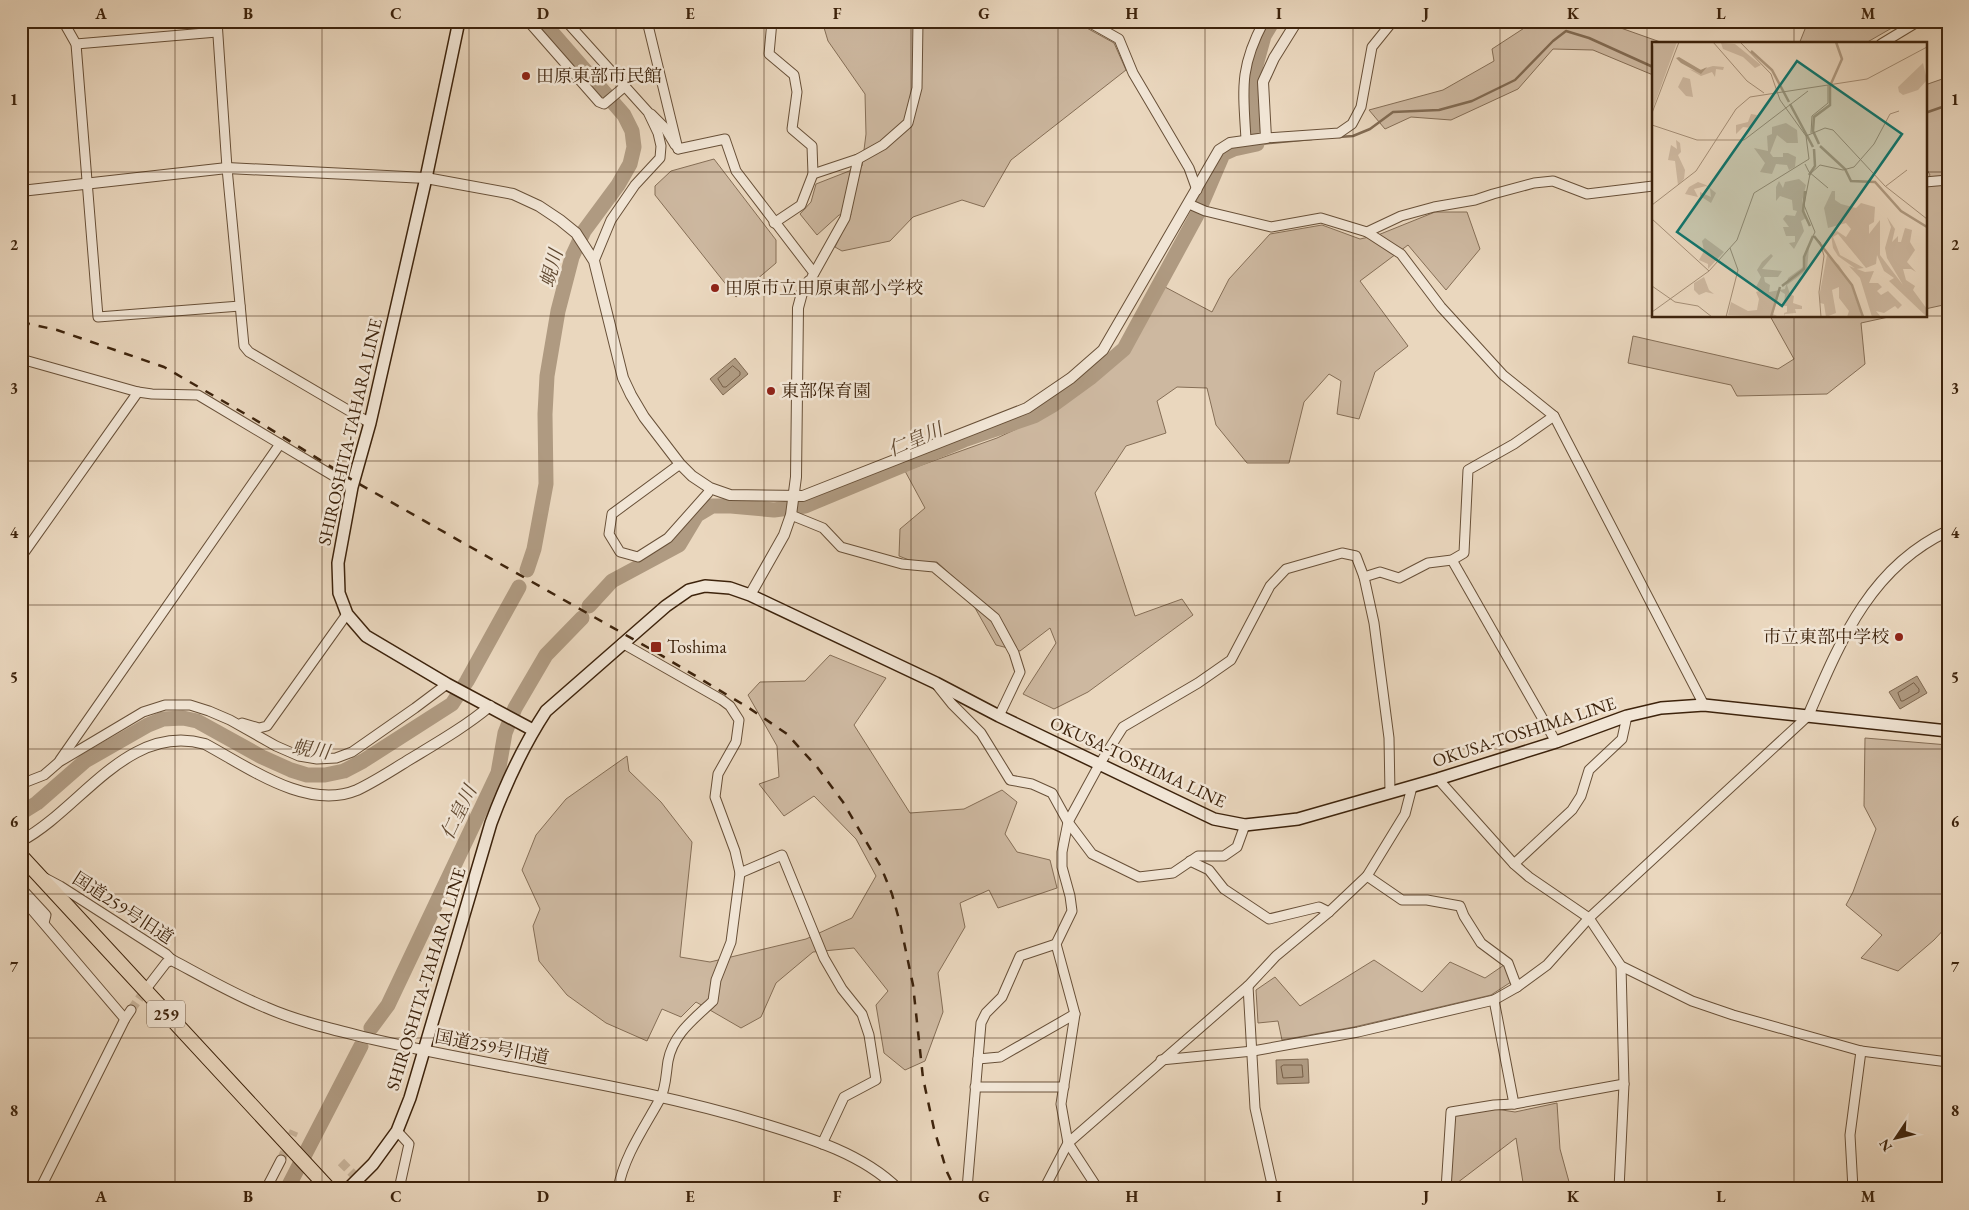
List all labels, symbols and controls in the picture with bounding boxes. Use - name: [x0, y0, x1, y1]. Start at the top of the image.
- text: A: [94, 3, 107, 24]
- text: B: [243, 3, 253, 24]
- text: C: [390, 3, 402, 24]
- text: D: [537, 3, 549, 24]
- text: E: [685, 3, 695, 24]
- text: F: [833, 3, 842, 24]
- text: G: [978, 3, 990, 24]
- text: H: [1126, 3, 1139, 24]
- text: I: [1276, 3, 1282, 24]
- text: J: [1421, 3, 1429, 24]
- text: K: [1567, 3, 1580, 24]
- text: L: [1716, 3, 1726, 24]
- text: M: [1861, 3, 1876, 24]
- inset map: [1652, 42, 1926, 318]
- place label: 田原東部市民館: [536, 64, 662, 87]
- marker: 田原東部市民館: [520, 70, 532, 82]
- text: 1: [10, 89, 18, 110]
- text: 1: [1951, 89, 1959, 110]
- text: 2: [10, 234, 19, 255]
- text: 2: [1951, 234, 1960, 255]
- water label: 蜆川: [534, 245, 569, 290]
- place label: 田原市立田原東部小学校: [725, 276, 923, 299]
- marker: 田原市立田原東部小学校: [709, 282, 721, 294]
- street label: SHIROSHITA-TAHARA LINE: [312, 316, 387, 548]
- text: 3: [10, 378, 18, 399]
- text: 3: [1951, 378, 1959, 399]
- place label: 東部保育園: [781, 379, 871, 402]
- marker: 東部保育園: [765, 385, 777, 397]
- water label: 仁皇川: [884, 416, 948, 462]
- text: 4: [10, 522, 19, 543]
- text: 4: [1951, 522, 1960, 543]
- place label: 市立東部中学校: [1763, 625, 1889, 648]
- marker: 市立東部中学校: [1893, 631, 1905, 643]
- place label: Toshima: [667, 635, 728, 658]
- marker: Toshima: [649, 640, 663, 654]
- text: 5: [10, 667, 18, 688]
- text: 5: [1951, 667, 1959, 688]
- street label: OKUSA-TOSHIMA LINE: [1429, 691, 1619, 772]
- street label: OKUSA-TOSHIMA LINE: [1046, 711, 1230, 812]
- water label: 蜆川: [290, 734, 333, 765]
- water label: 仁皇川: [435, 779, 483, 843]
- text: 6: [10, 811, 19, 832]
- text: 6: [1951, 811, 1960, 832]
- street label: SHIROSHITA-TAHARA LINE: [381, 864, 470, 1093]
- street label: 国道259号旧道: [68, 866, 178, 949]
- text: 7: [10, 956, 19, 977]
- text: 7: [1951, 956, 1960, 977]
- road number: 259: [147, 1001, 185, 1028]
- street label: 国道259号旧道: [433, 1024, 551, 1069]
- text: 8: [10, 1100, 18, 1121]
- text: 8: [1951, 1100, 1959, 1121]
- north arrow: [1872, 1112, 1922, 1162]
- text: N: [1874, 1135, 1896, 1155]
- text: A: [94, 1186, 107, 1207]
- text: B: [243, 1186, 253, 1207]
- text: C: [390, 1186, 402, 1207]
- text: D: [537, 1186, 549, 1207]
- text: E: [685, 1186, 695, 1207]
- text: F: [833, 1186, 842, 1207]
- text: G: [978, 1186, 990, 1207]
- text: H: [1126, 1186, 1139, 1207]
- text: I: [1276, 1186, 1282, 1207]
- text: J: [1421, 1186, 1429, 1207]
- text: K: [1567, 1186, 1580, 1207]
- text: L: [1716, 1186, 1726, 1207]
- text: M: [1861, 1186, 1876, 1207]

